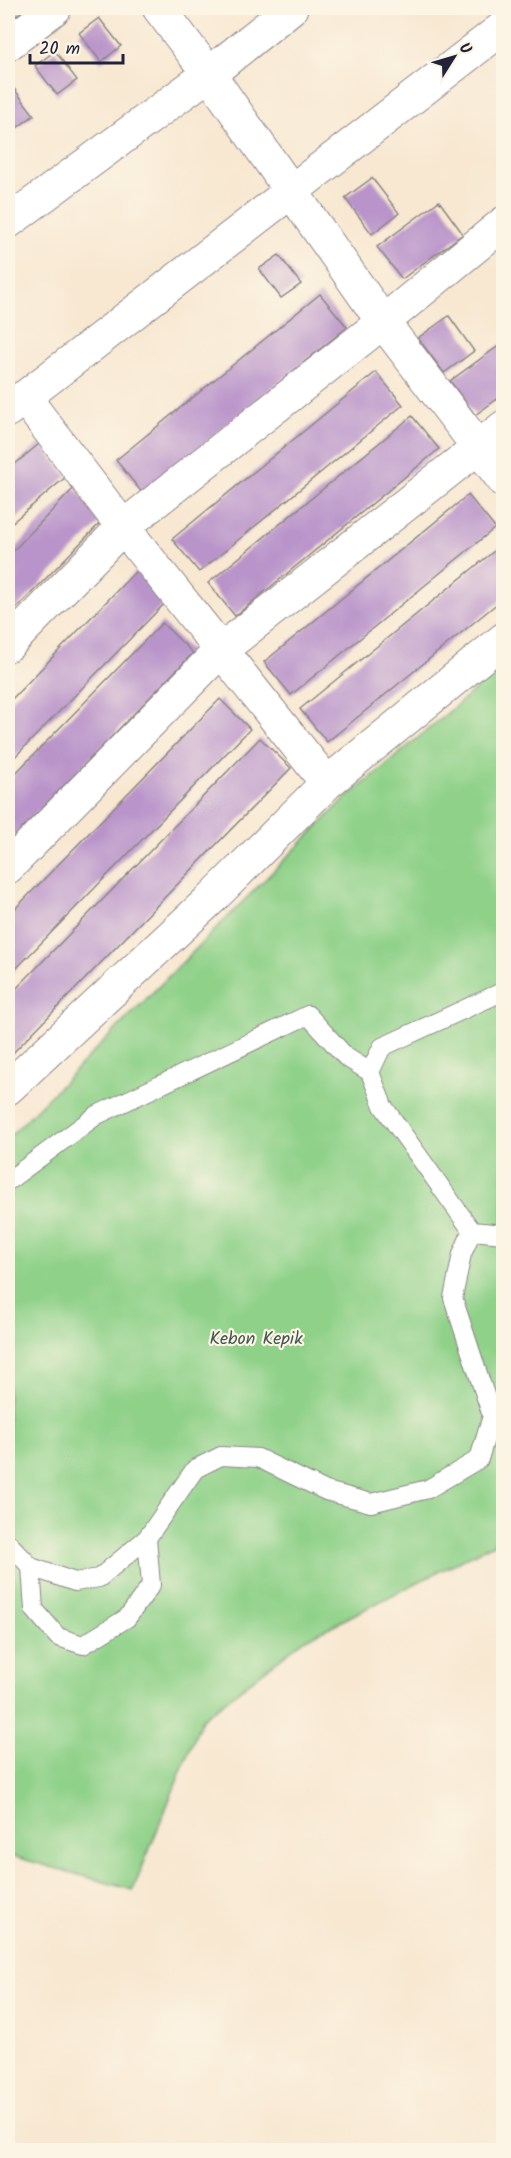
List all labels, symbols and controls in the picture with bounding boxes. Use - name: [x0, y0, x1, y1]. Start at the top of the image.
- scale bar: [30, 27, 123, 65]
- north arrow: [424, 27, 484, 87]
- text: 20 m: [39, 35, 80, 64]
- text: U: [452, 38, 478, 61]
- park label: Kebon Kepik: [209, 1325, 303, 1354]

